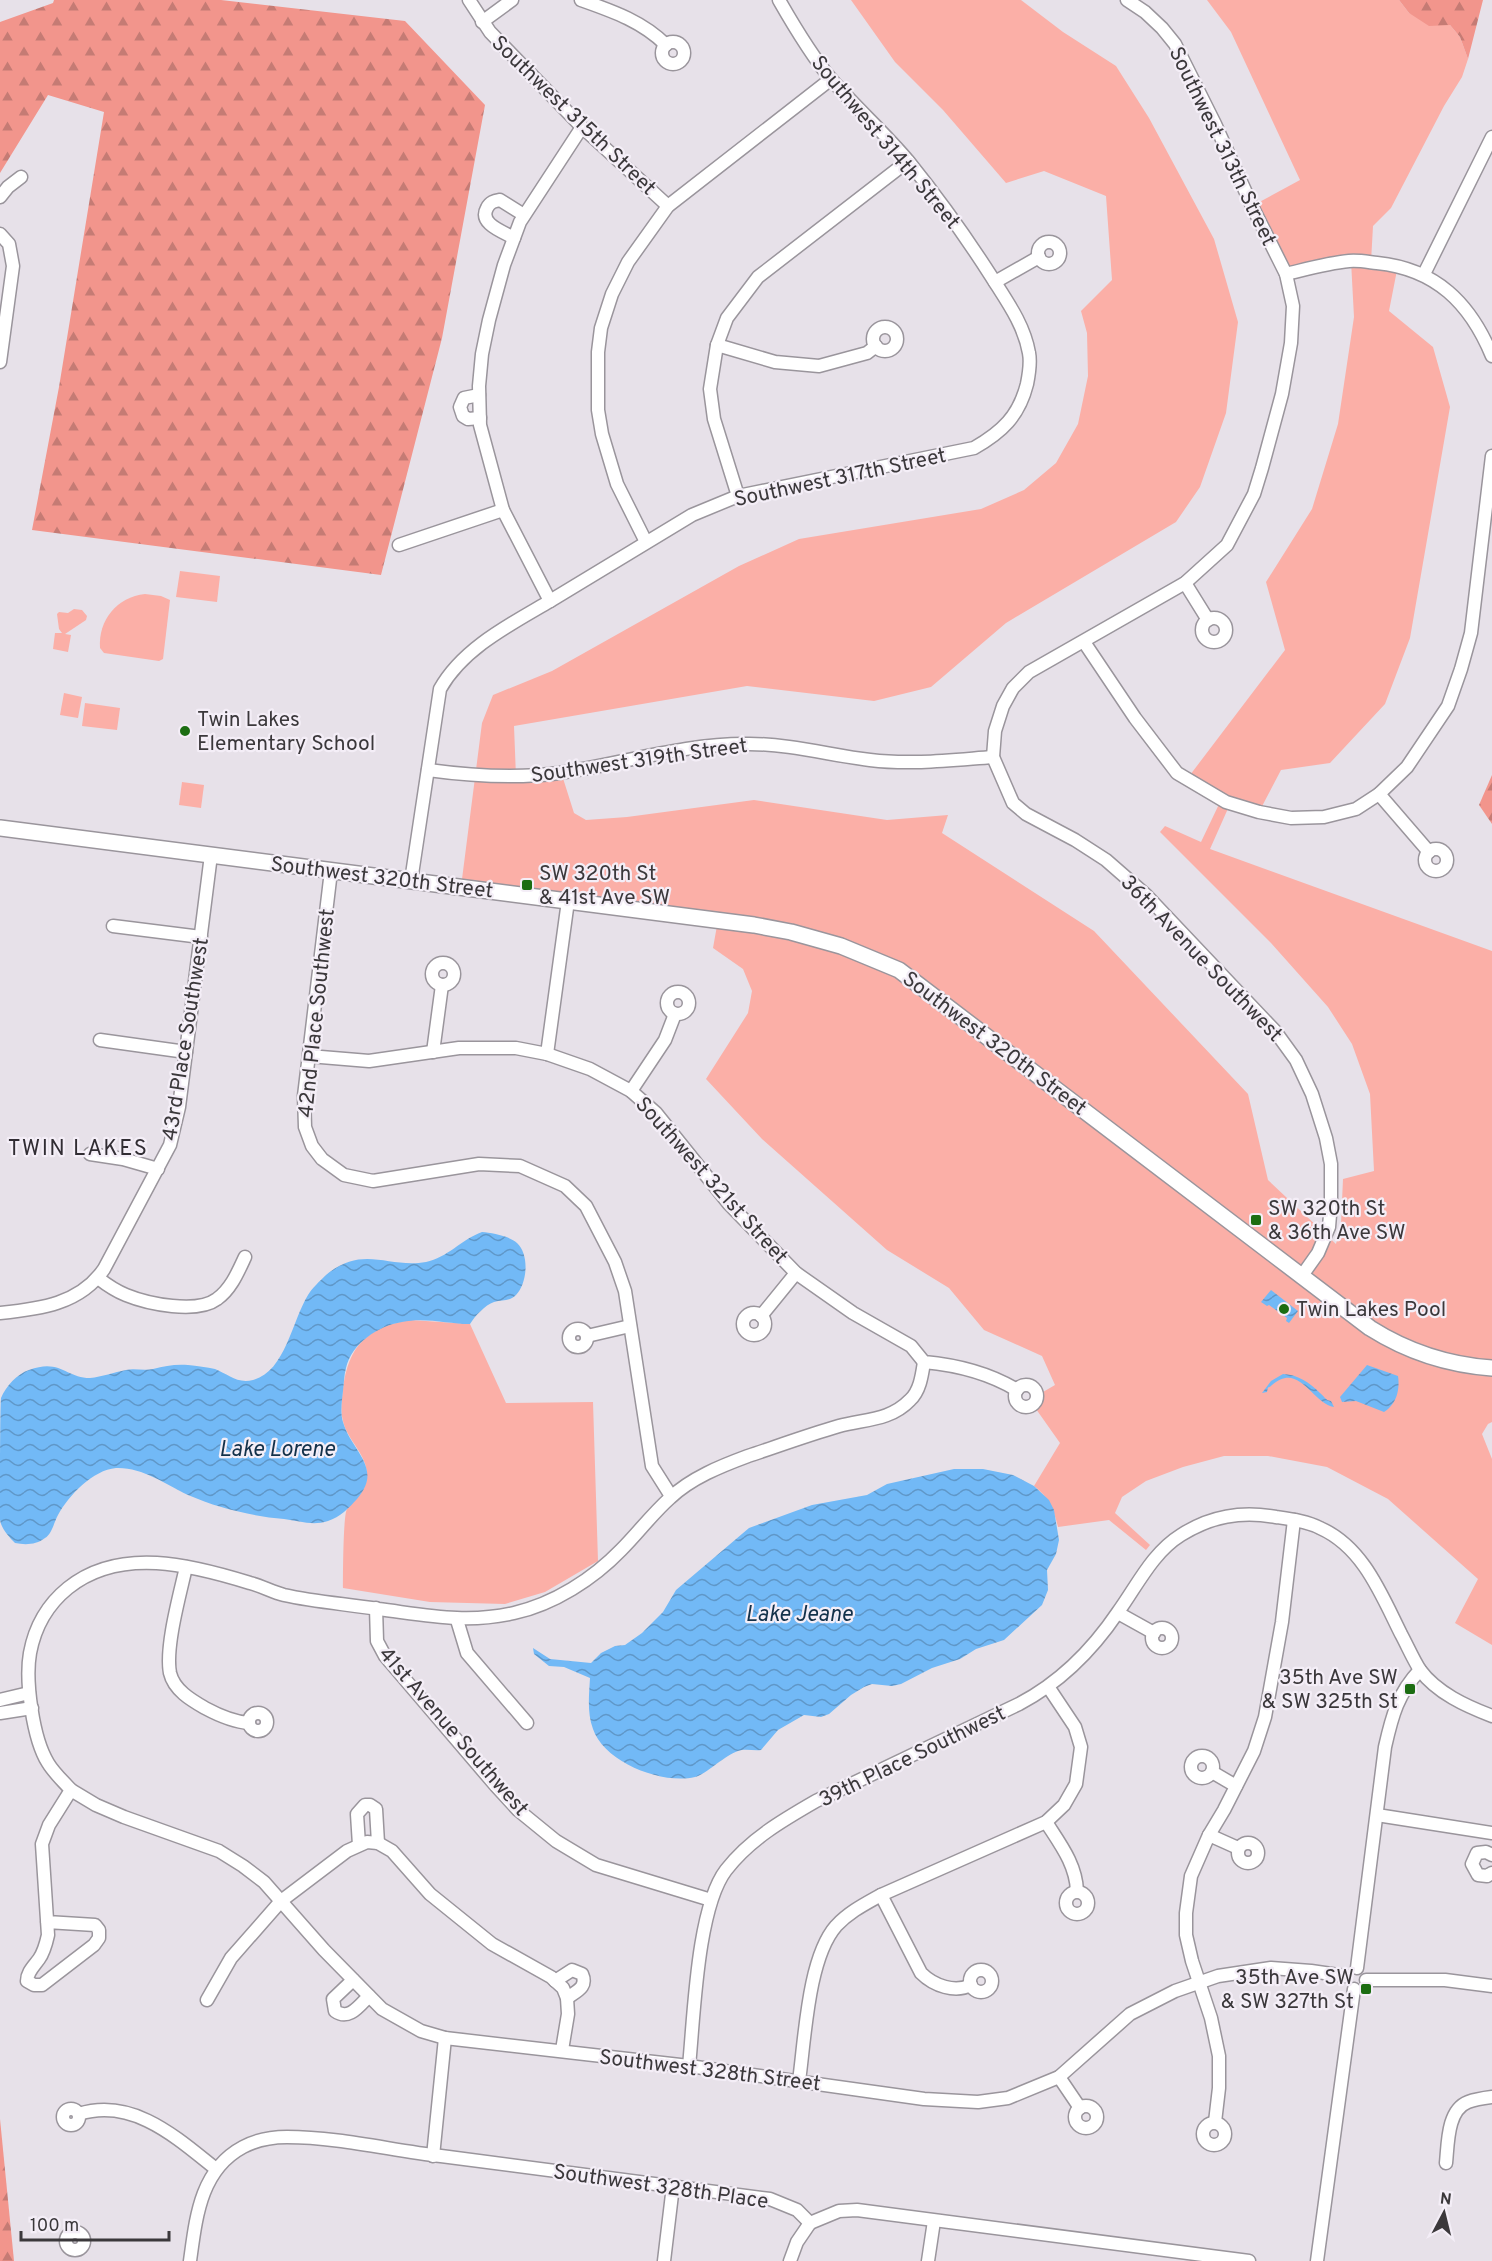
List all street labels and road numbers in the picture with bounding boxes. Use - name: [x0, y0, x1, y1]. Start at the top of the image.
- street label: Southwest 315th Street: [485, 30, 661, 202]
- street label: Southwest 313th Street: [1162, 43, 1282, 251]
- street label: Southwest 314th Street: [804, 51, 965, 235]
- street label: Southwest 317th Street: [732, 443, 949, 514]
- street label: Southwest 319th Street: [529, 733, 749, 790]
- street label: Southwest 320th Street: [269, 851, 495, 906]
- street label: 36th Avenue Southwest: [1114, 870, 1288, 1048]
- street label: 42nd Place Southwest: [293, 907, 342, 1119]
- street label: 43rd Place Southwest: [157, 936, 216, 1143]
- street label: Southwest 320th Street: [897, 966, 1092, 1122]
- street label: Southwest 321st Street: [629, 1092, 793, 1270]
- street label: 41st Avenue Southwest: [372, 1642, 534, 1822]
- street label: 39th Place Southwest: [815, 1700, 1010, 1814]
- street label: Southwest 328th Street: [598, 2045, 822, 2098]
- street label: Southwest 328th Place: [551, 2159, 770, 2216]

